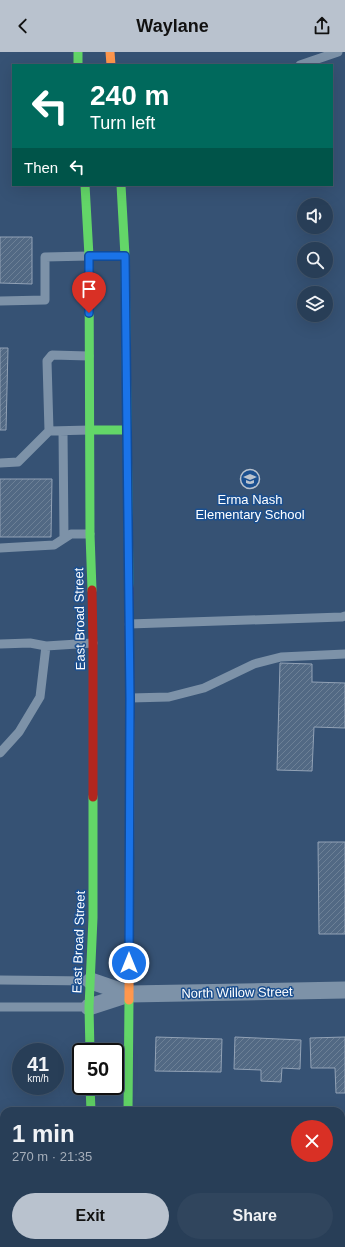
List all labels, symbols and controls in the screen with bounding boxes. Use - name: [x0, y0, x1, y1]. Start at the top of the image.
- icon: back: [12, 15, 34, 37]
- icon: share: [311, 15, 333, 37]
- text: Waylane: [136, 16, 209, 36]
- icon: left: [24, 80, 76, 132]
- text: 240 m: [90, 80, 169, 111]
- text: Turn left: [90, 113, 155, 133]
- icon: left: [66, 156, 88, 178]
- text: Then: [24, 159, 58, 176]
- map controls: [297, 198, 333, 322]
- button: sound: [297, 198, 333, 234]
- button: search: [297, 242, 333, 278]
- pin: [72, 272, 106, 313]
- icon: arrive: [78, 278, 100, 300]
- button: layers: [297, 286, 333, 322]
- school or university icon: Erma Nash Elementary School: [239, 468, 261, 490]
- place label: Erma Nash Elementary School: [195, 492, 305, 522]
- street label: East Broad Street: [71, 567, 88, 670]
- street label: East Broad Street: [69, 890, 88, 994]
- position arrow: [108, 942, 150, 984]
- street label: North Willow Street: [181, 984, 293, 1001]
- speed limit sign: 50: [72, 1043, 124, 1095]
- text: 41: [27, 1053, 49, 1075]
- text: km/h: [27, 1073, 49, 1084]
- text: 1 min: [12, 1120, 75, 1147]
- button: close: [291, 1120, 333, 1162]
- text: 270 m · 21:35: [12, 1149, 92, 1164]
- button: Exit: [12, 1193, 169, 1239]
- button: Share: [177, 1193, 333, 1239]

